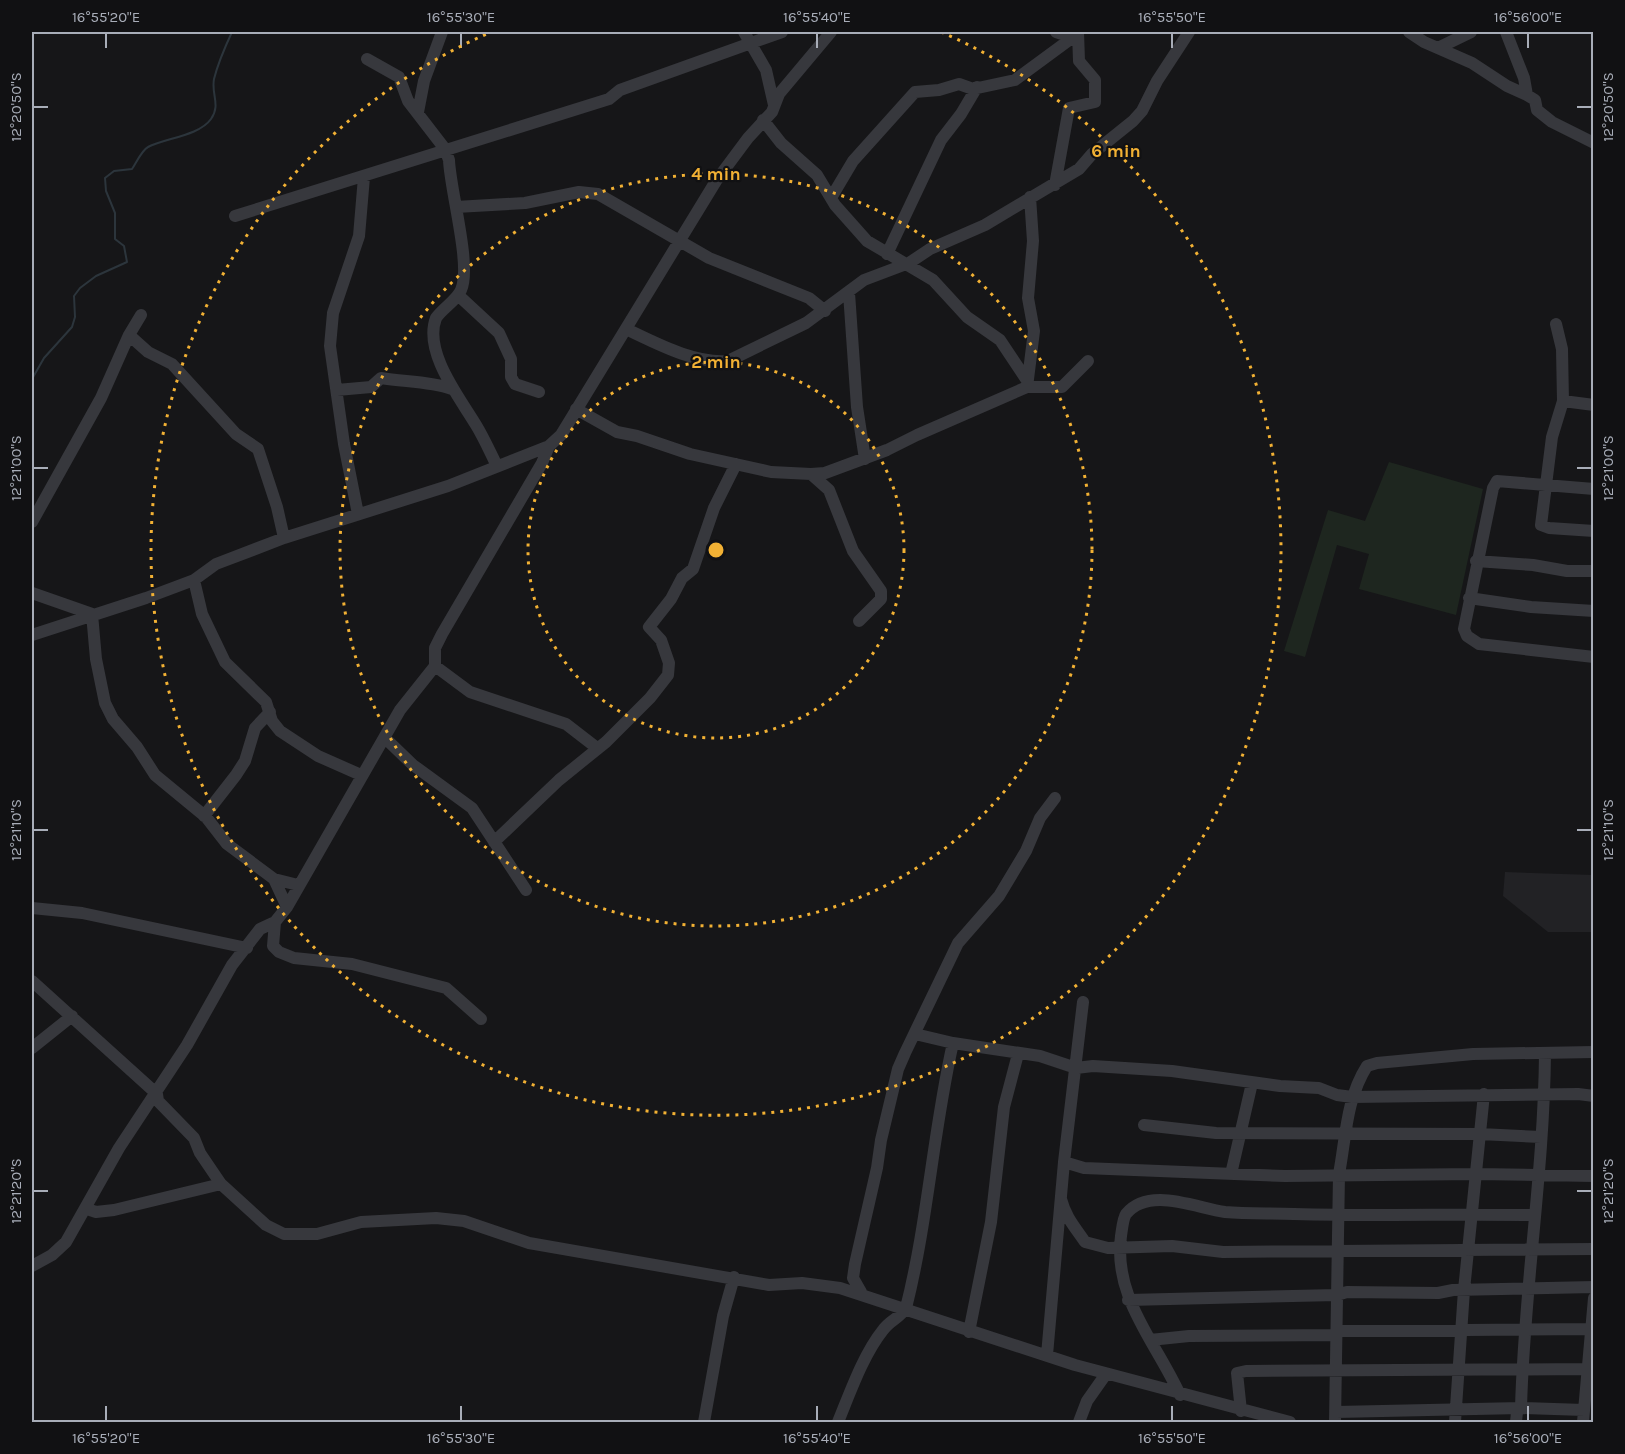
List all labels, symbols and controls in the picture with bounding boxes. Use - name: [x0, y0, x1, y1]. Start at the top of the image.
- text: 16°55'20"E: [72, 8, 140, 26]
- text: 16°55'30"E: [427, 8, 495, 26]
- text: 16°55'40"E: [783, 8, 851, 26]
- text: 16°55'50"E: [1138, 8, 1206, 26]
- text: 16°56'00"E: [1494, 8, 1562, 26]
- text: 12°20'50"S: [7, 72, 25, 142]
- text: 12°20'50"S: [1599, 72, 1617, 142]
- text: 6 min: [1091, 140, 1141, 162]
- text: 4 min: [691, 163, 741, 185]
- text: 2 min: [691, 351, 741, 373]
- text: 12°21'00"S: [7, 435, 25, 501]
- text: 12°21'00"S: [1599, 435, 1617, 501]
- centre of rings: [706, 540, 726, 560]
- text: 12°21'10"S: [7, 799, 25, 861]
- text: 12°21'10"S: [1599, 799, 1617, 861]
- text: 12°21'20"S: [7, 1158, 25, 1224]
- text: 12°21'20"S: [1599, 1158, 1617, 1224]
- text: 16°55'20"E: [72, 1429, 140, 1447]
- text: 16°55'30"E: [427, 1429, 495, 1447]
- text: 16°55'40"E: [783, 1429, 851, 1447]
- text: 16°55'50"E: [1138, 1429, 1206, 1447]
- text: 16°56'00"E: [1494, 1429, 1562, 1447]

